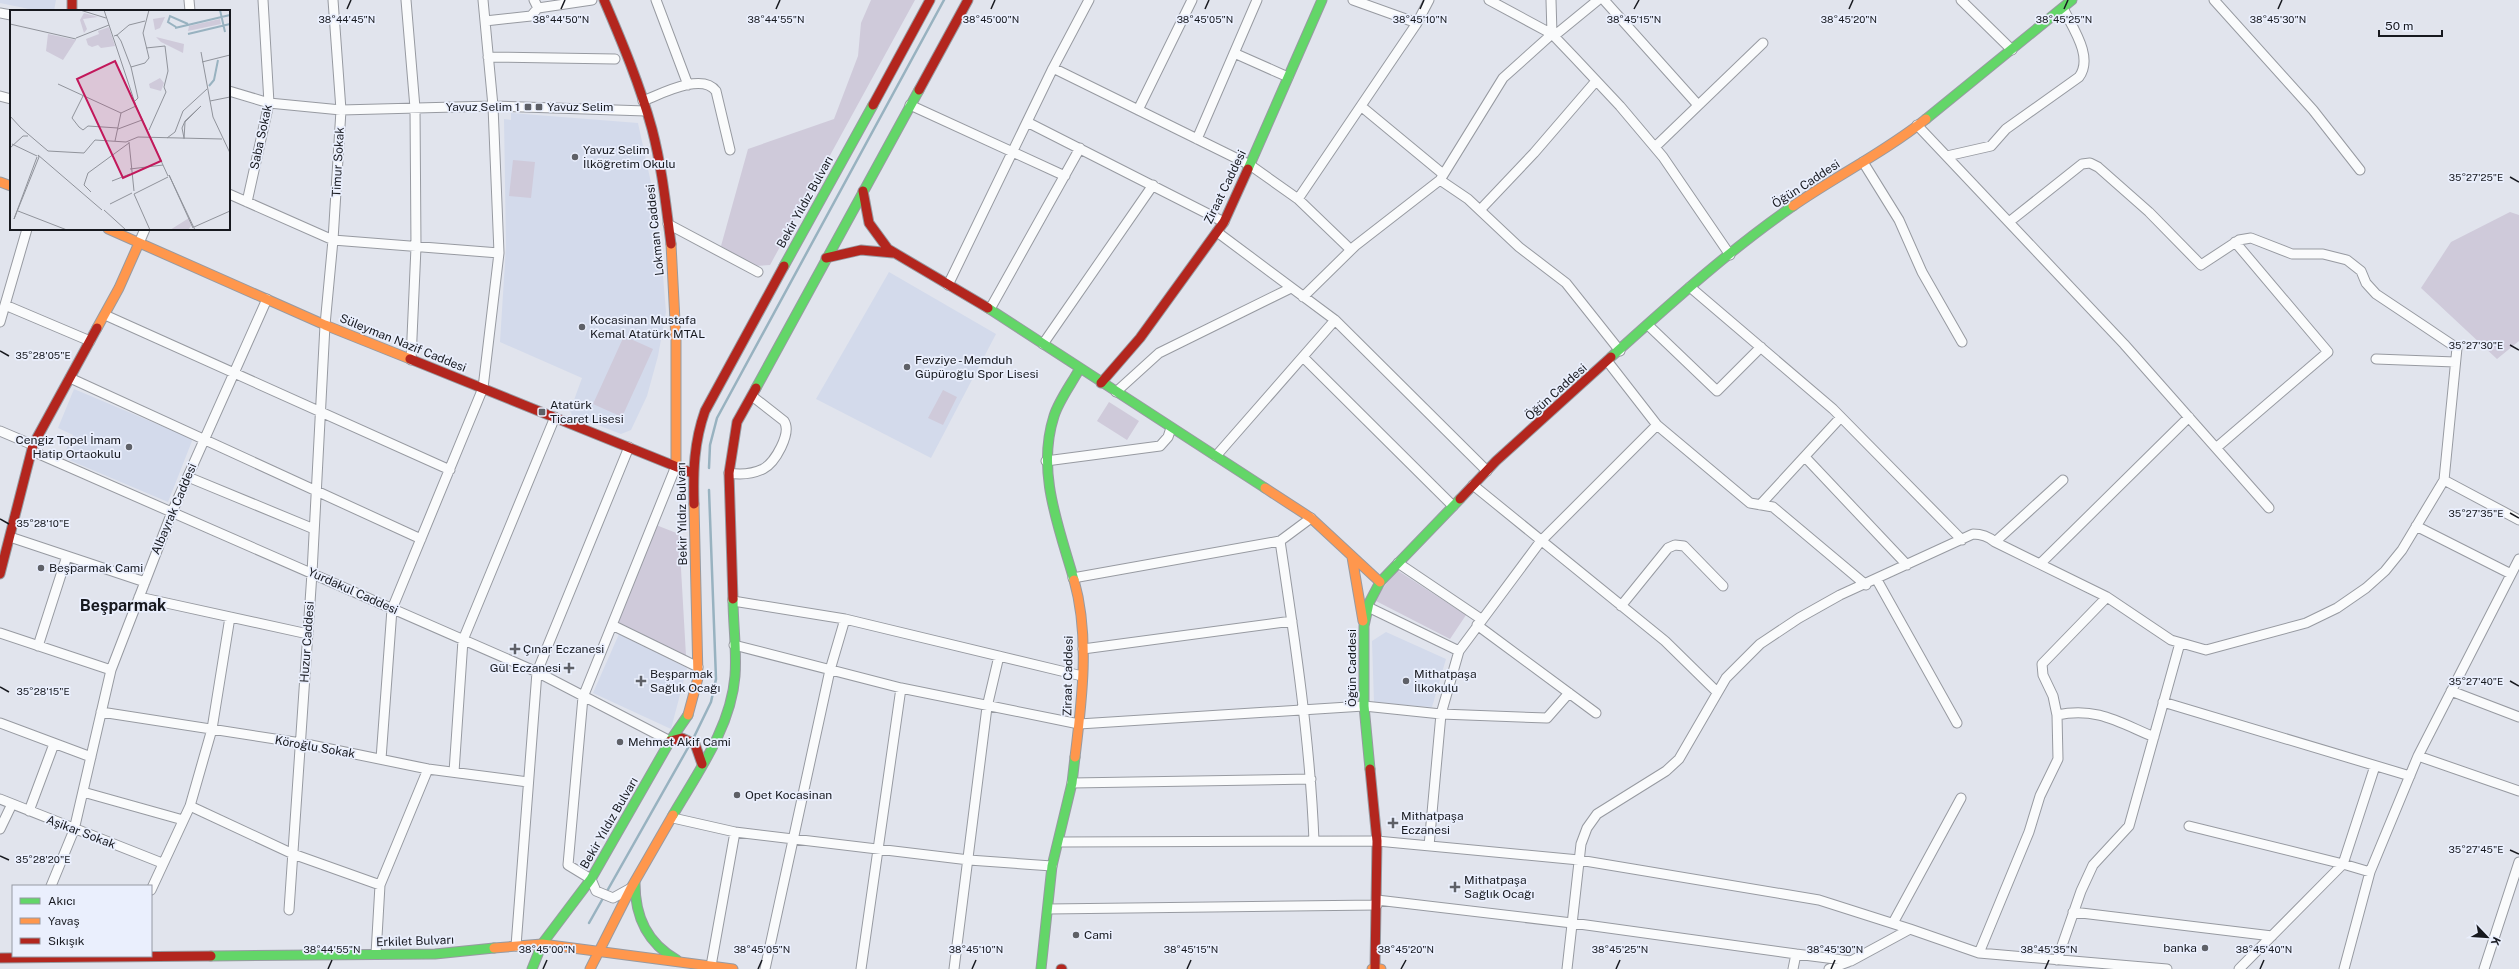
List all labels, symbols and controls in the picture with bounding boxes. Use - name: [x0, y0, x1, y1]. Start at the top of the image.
- inset map: [10, 10, 230, 230]
- scale bar: [2379, 12, 2442, 38]
- text: 38°44'45"N: [319, 13, 375, 25]
- text: 38°44'50"N: [533, 13, 589, 25]
- text: 38°44'55"N: [748, 13, 805, 25]
- text: 38°45'00"N: [963, 13, 1019, 25]
- text: 38°45'05"N: [1177, 13, 1233, 25]
- text: 38°45'10"N: [1393, 13, 1447, 25]
- text: 38°45'15"N: [1607, 13, 1661, 25]
- text: 38°45'20"N: [1821, 13, 1877, 25]
- text: 38°45'25"N: [2036, 13, 2092, 25]
- text: 38°45'30"N: [2250, 13, 2306, 25]
- text: 50 m: [2385, 19, 2413, 33]
- place label: Yavuz Selim 1: [446, 100, 520, 114]
- place label: Yavuz Selim: [547, 100, 614, 114]
- marker: Yavuz Selim 1: [523, 102, 533, 112]
- marker: Yavuz Selim: [534, 102, 544, 112]
- street label: Saba Sokak: [247, 103, 275, 171]
- street label: Timur Sokak: [329, 126, 347, 197]
- place label: Yavuz Selim İlköğretim Okulu: [583, 143, 676, 171]
- street label: Ziraat Caddesi: [1201, 148, 1249, 226]
- marker: Yavuz Selim İlköğretim Okulu: [570, 152, 580, 162]
- street label: Bekir Yıldız Bulvarı: [774, 154, 836, 250]
- street label: Öğün Caddesi: [1770, 157, 1842, 211]
- text: 35°27'25"E: [2449, 171, 2503, 183]
- street label: Lokman Caddesi: [643, 184, 667, 276]
- street label: Süleyman Nazif Caddesi: [338, 311, 468, 375]
- place label: Kocasinan Mustafa Kemal Atatürk MTAL: [590, 313, 705, 341]
- marker: Kocasinan Mustafa Kemal Atatürk MTAL: [577, 322, 587, 332]
- text: 35°27'30"E: [2449, 339, 2503, 351]
- text: 35°28'05"E: [15, 349, 71, 361]
- place label: Fevziye - Memduh Güpüroğlu Spor Lisesi: [915, 353, 1039, 381]
- street label: Öğün Caddesi: [1522, 361, 1590, 423]
- marker: Fevziye - Memduh Güpüroğlu Spor Lisesi: [902, 362, 912, 372]
- place label: Atatürk Ticaret Lisesi: [550, 398, 624, 426]
- marker: Atatürk Ticaret Lisesi: [537, 407, 547, 417]
- place label: Cengiz Topel İmam Hatip Ortaokulu: [16, 433, 121, 461]
- marker: Cengiz Topel İmam Hatip Ortaokulu: [124, 442, 134, 452]
- street label: Albayrak Caddesi: [148, 461, 200, 557]
- street label: Bekir Yıldız Bulvarı: [674, 462, 690, 566]
- text: 35°27'35"E: [2449, 507, 2503, 519]
- text: 35°28'10"E: [17, 517, 69, 529]
- place label: Beşparmak Cami: [49, 561, 143, 575]
- marker: Beşparmak Cami: [36, 563, 46, 573]
- street label: Yurdakul Caddesi: [306, 565, 400, 617]
- district label: Beşparmak: [80, 596, 166, 615]
- street label: Huzur Caddesi: [297, 601, 317, 683]
- street label: Öğün Caddesi: [1345, 629, 1359, 707]
- street label: Ziraat Caddesi: [1060, 636, 1076, 716]
- place label: Çınar Eczanesi: [523, 642, 604, 656]
- marker: Çınar Eczanesi: [510, 644, 520, 654]
- place label: Gül Eczanesi: [490, 661, 561, 675]
- marker: Gül Eczanesi: [564, 663, 574, 673]
- place label: Beşparmak Sağlık Ocağı: [650, 667, 721, 695]
- place label: Mithatpaşa İlkokulu: [1414, 667, 1477, 695]
- marker: Beşparmak Sağlık Ocağı: [635, 675, 647, 687]
- text: 35°27'40"E: [2449, 675, 2503, 687]
- marker: Mithatpaşa İlkokulu: [1401, 676, 1411, 686]
- text: 35°28'15"E: [16, 685, 70, 697]
- street label: Köroğlu Sokak: [274, 733, 357, 761]
- place label: Mehmet Akif Cami: [628, 735, 731, 749]
- marker: Mehmet Akif Cami: [615, 737, 625, 747]
- street label: Bekir Yıldız Bulvarı: [577, 775, 641, 871]
- place label: Opet Kocasinan: [745, 788, 832, 802]
- marker: Opet Kocasinan: [732, 790, 742, 800]
- place label: Mithatpaşa Eczanesi: [1401, 809, 1464, 837]
- street label: Aşikar Sokak: [44, 812, 118, 852]
- marker: Mithatpaşa Eczanesi: [1388, 818, 1398, 828]
- text: 35°27'45"E: [2449, 843, 2503, 855]
- text: 35°28'20"E: [16, 853, 70, 865]
- place label: Mithatpaşa Sağlık Ocağı: [1464, 873, 1535, 901]
- marker: Mithatpaşa Sağlık Ocağı: [1449, 881, 1461, 893]
- legend: [12, 885, 152, 957]
- text: Akıcı: [48, 894, 76, 908]
- text: Yavaş: [48, 914, 80, 928]
- north arrow: [2467, 917, 2507, 957]
- place label: Cami: [1084, 928, 1112, 942]
- marker: Cami: [1071, 930, 1081, 940]
- street label: Erkilet Bulvarı: [376, 933, 454, 949]
- text: Sıkışık: [48, 934, 85, 948]
- text: K: [2489, 935, 2503, 947]
- place label: banka: [2163, 941, 2197, 955]
- text: 38°44'55"N: [304, 943, 361, 955]
- text: 38°45'00"N: [519, 943, 575, 955]
- text: 38°45'05"N: [734, 943, 790, 955]
- text: 38°45'10"N: [949, 943, 1003, 955]
- text: 38°45'15"N: [1164, 943, 1218, 955]
- text: 38°45'20"N: [1378, 943, 1434, 955]
- text: 38°45'25"N: [1592, 943, 1648, 955]
- text: 38°45'30"N: [1807, 943, 1863, 955]
- text: 38°45'35"N: [2021, 943, 2077, 955]
- marker: banka: [2200, 943, 2210, 953]
- text: 38°45'40"N: [2236, 943, 2292, 955]

